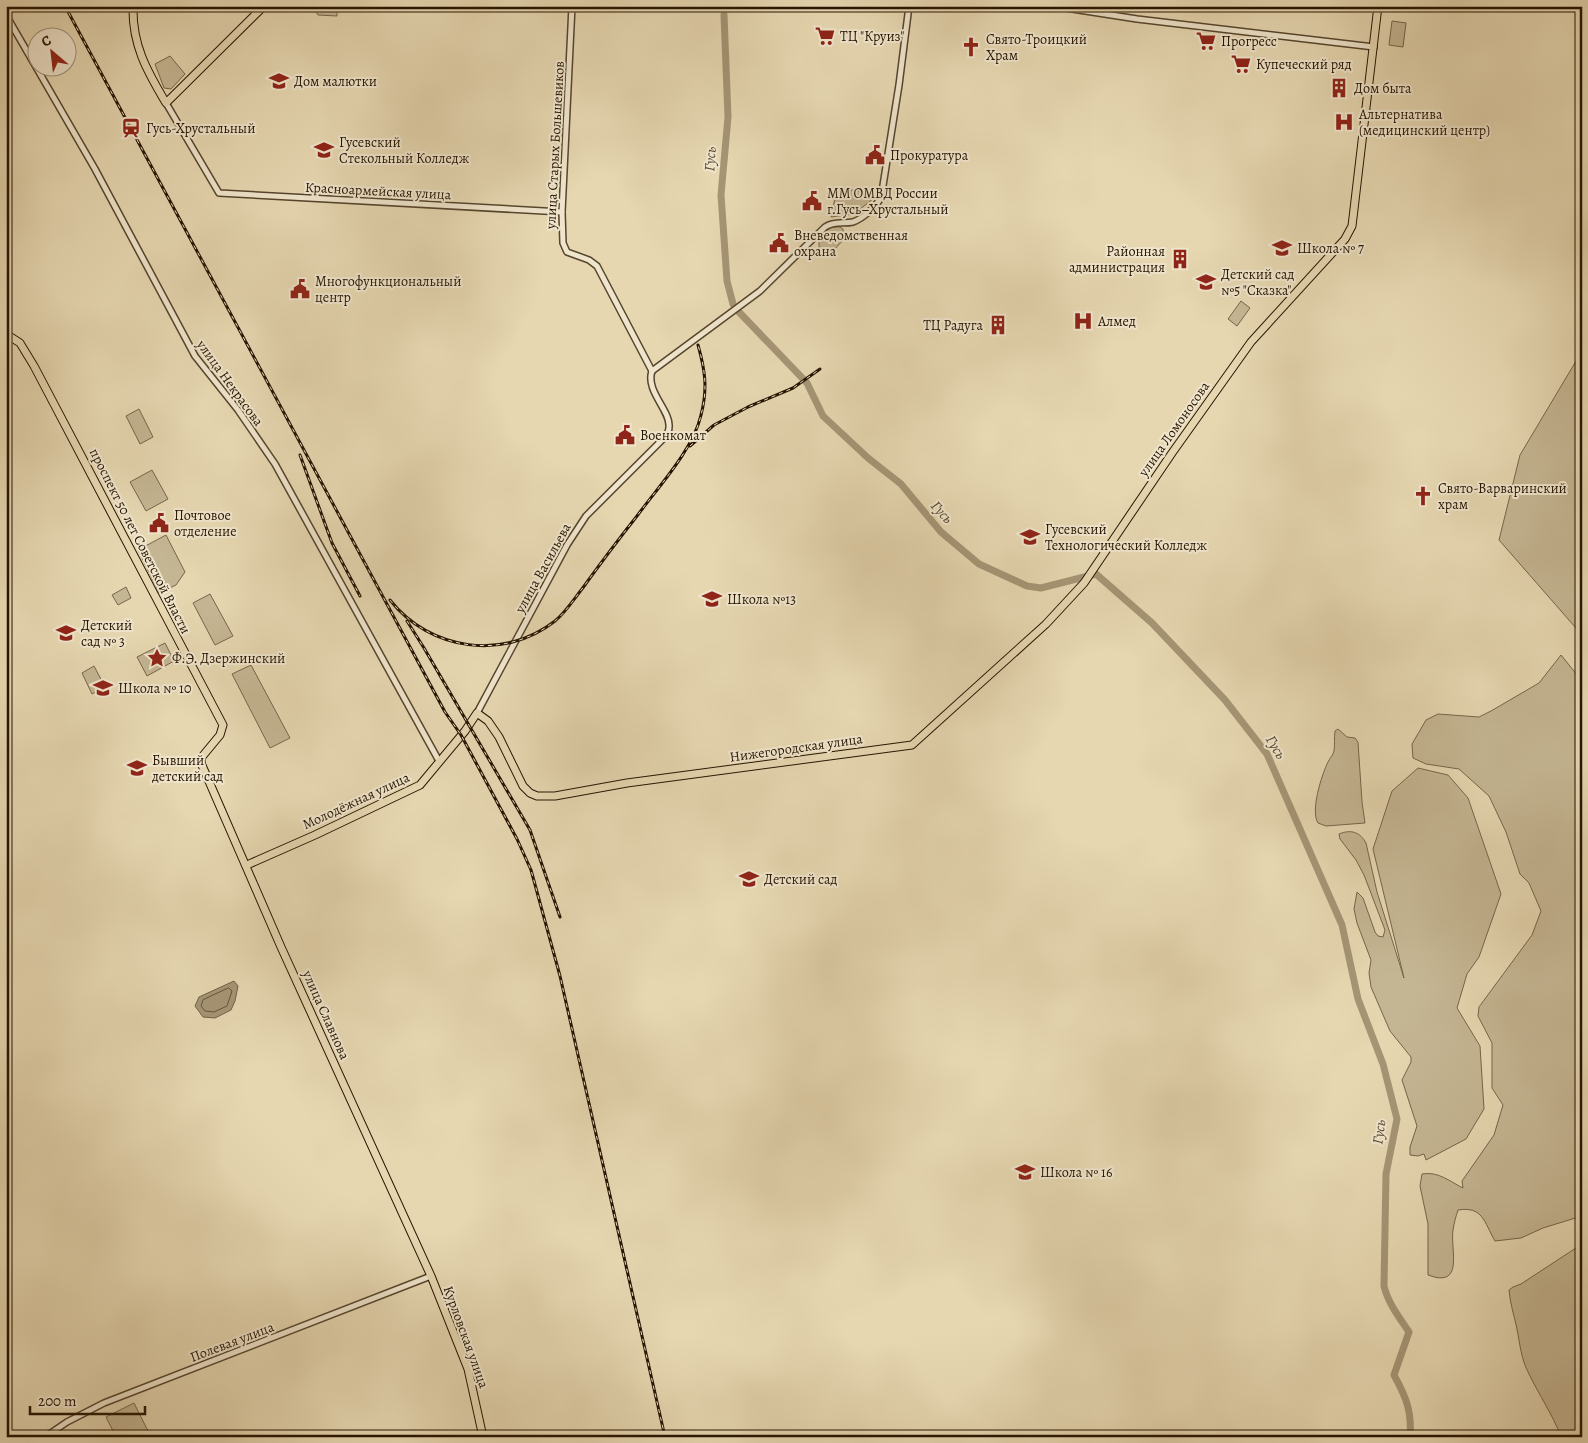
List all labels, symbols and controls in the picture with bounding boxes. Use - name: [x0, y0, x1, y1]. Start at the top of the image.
- supermarket icon: ТЦ "Круиз": [814, 25, 836, 47]
- place label: ТЦ "Круиз": [840, 27, 905, 46]
- north arrow: [28, 28, 78, 78]
- text: С: [38, 30, 55, 51]
- place label: Свято-Троицкий Храм: [986, 30, 1087, 65]
- supermarket icon: Прогресс: [1195, 30, 1217, 52]
- place label: Прогресс: [1221, 32, 1277, 51]
- church icon: Свято-Троицкий Храм: [960, 36, 982, 58]
- supermarket icon: Купеческий ряд: [1230, 53, 1252, 75]
- place label: Купеческий ряд: [1256, 55, 1352, 74]
- street label: улица Старых Большевиков: [541, 60, 569, 230]
- school or university icon: Дом малютки: [268, 70, 290, 92]
- place label: Дом малютки: [294, 72, 377, 91]
- building icon: Дом быта: [1328, 77, 1350, 99]
- place label: Дом быта: [1354, 79, 1412, 98]
- place label: Альтернатива (медицинский центр): [1358, 105, 1490, 140]
- hospital icon: Альтернатива (медицинский центр): [1333, 111, 1355, 133]
- station icon: Гусь-Хрустальный: [120, 117, 142, 139]
- place label: Гусь-Хрустальный: [146, 119, 255, 138]
- place label: Гусевский Стекольный Колледж: [339, 133, 470, 168]
- school or university icon: Гусевский Стекольный Колледж: [313, 139, 335, 161]
- public building icon: Прокуратура: [864, 144, 886, 166]
- water label: Гусь: [699, 146, 721, 172]
- place label: Прокуратура: [890, 146, 969, 165]
- street label: Красноармейская улица: [304, 178, 452, 204]
- place label: ММ ОМВД России г.Гусь–Хрустальный: [827, 184, 949, 219]
- public building icon: ММ ОМВД России г.Гусь–Хрустальный: [801, 190, 823, 212]
- place label: Вневедомственная охрана: [794, 226, 908, 261]
- public building icon: Вневедомственная охрана: [768, 232, 790, 254]
- school or university icon: Школа № 7: [1271, 237, 1293, 259]
- place label: Школа № 7: [1297, 239, 1364, 258]
- place label: Районная администрация: [1069, 242, 1165, 277]
- building icon: Районная администрация: [1169, 248, 1191, 270]
- place label: Детский сад №5 "Сказка": [1221, 265, 1294, 300]
- school or university icon: Детский сад №5 "Сказка": [1195, 271, 1217, 293]
- place label: Многофункциональный центр: [315, 272, 461, 307]
- public building icon: Многофункциональный центр: [289, 278, 311, 300]
- hospital icon: Алмед: [1072, 310, 1094, 332]
- place label: Алмед: [1097, 312, 1136, 331]
- building icon: ТЦ Радуга: [987, 314, 1009, 336]
- place label: ТЦ Радуга: [923, 316, 984, 335]
- street label: улица Некрасова: [192, 335, 268, 430]
- street label: улица Ломоносова: [1133, 377, 1214, 481]
- public building icon: Военкомат: [614, 424, 636, 446]
- place label: Военкомат: [640, 426, 706, 445]
- street label: проспект 50 лет Советской Власти: [85, 445, 195, 637]
- place label: Свято-Варваринский храм: [1438, 479, 1567, 514]
- church icon: Свято-Варваринский храм: [1412, 485, 1434, 507]
- water label: Гусь: [926, 496, 958, 528]
- place label: Почтовое отделение: [174, 506, 237, 541]
- public building icon: Почтовое отделение: [148, 512, 170, 534]
- street label: улица Васильева: [510, 519, 576, 617]
- place label: Гусевский Технологический Колледж: [1045, 520, 1207, 555]
- school or university icon: Гусевский Технологический Колледж: [1019, 526, 1041, 548]
- school or university icon: Школа №13: [701, 588, 723, 610]
- place label: Школа №13: [727, 590, 796, 609]
- place label: Детский сад № 3: [81, 616, 132, 651]
- school or university icon: Детский сад № 3: [55, 622, 77, 644]
- place icon: Ф.Э. Дзержинский: [146, 647, 168, 669]
- place label: Ф.Э. Дзержинский: [172, 649, 285, 668]
- school or university icon: Школа № 10: [92, 677, 114, 699]
- place label: Школа № 10: [118, 679, 191, 698]
- street label: Нижегородская улица: [728, 729, 864, 767]
- water label: Гусь: [1261, 731, 1291, 763]
- place label: Бывший детский сад: [151, 751, 223, 786]
- school or university icon: Бывший детский сад: [126, 757, 148, 779]
- street label: Молодёжная улица: [299, 768, 413, 834]
- school or university icon: Детский сад: [738, 868, 760, 890]
- place label: Детский сад: [764, 870, 837, 889]
- street label: улица Славнова: [297, 967, 354, 1063]
- water label: Гусь: [1367, 1118, 1391, 1146]
- school or university icon: Школа № 16: [1014, 1161, 1036, 1183]
- place label: Школа № 16: [1040, 1163, 1112, 1182]
- street label: Курловская улица: [439, 1283, 494, 1391]
- street label: Полевая улица: [187, 1317, 277, 1367]
- scale bar: [30, 1383, 145, 1415]
- text: 200 m: [38, 1391, 77, 1411]

